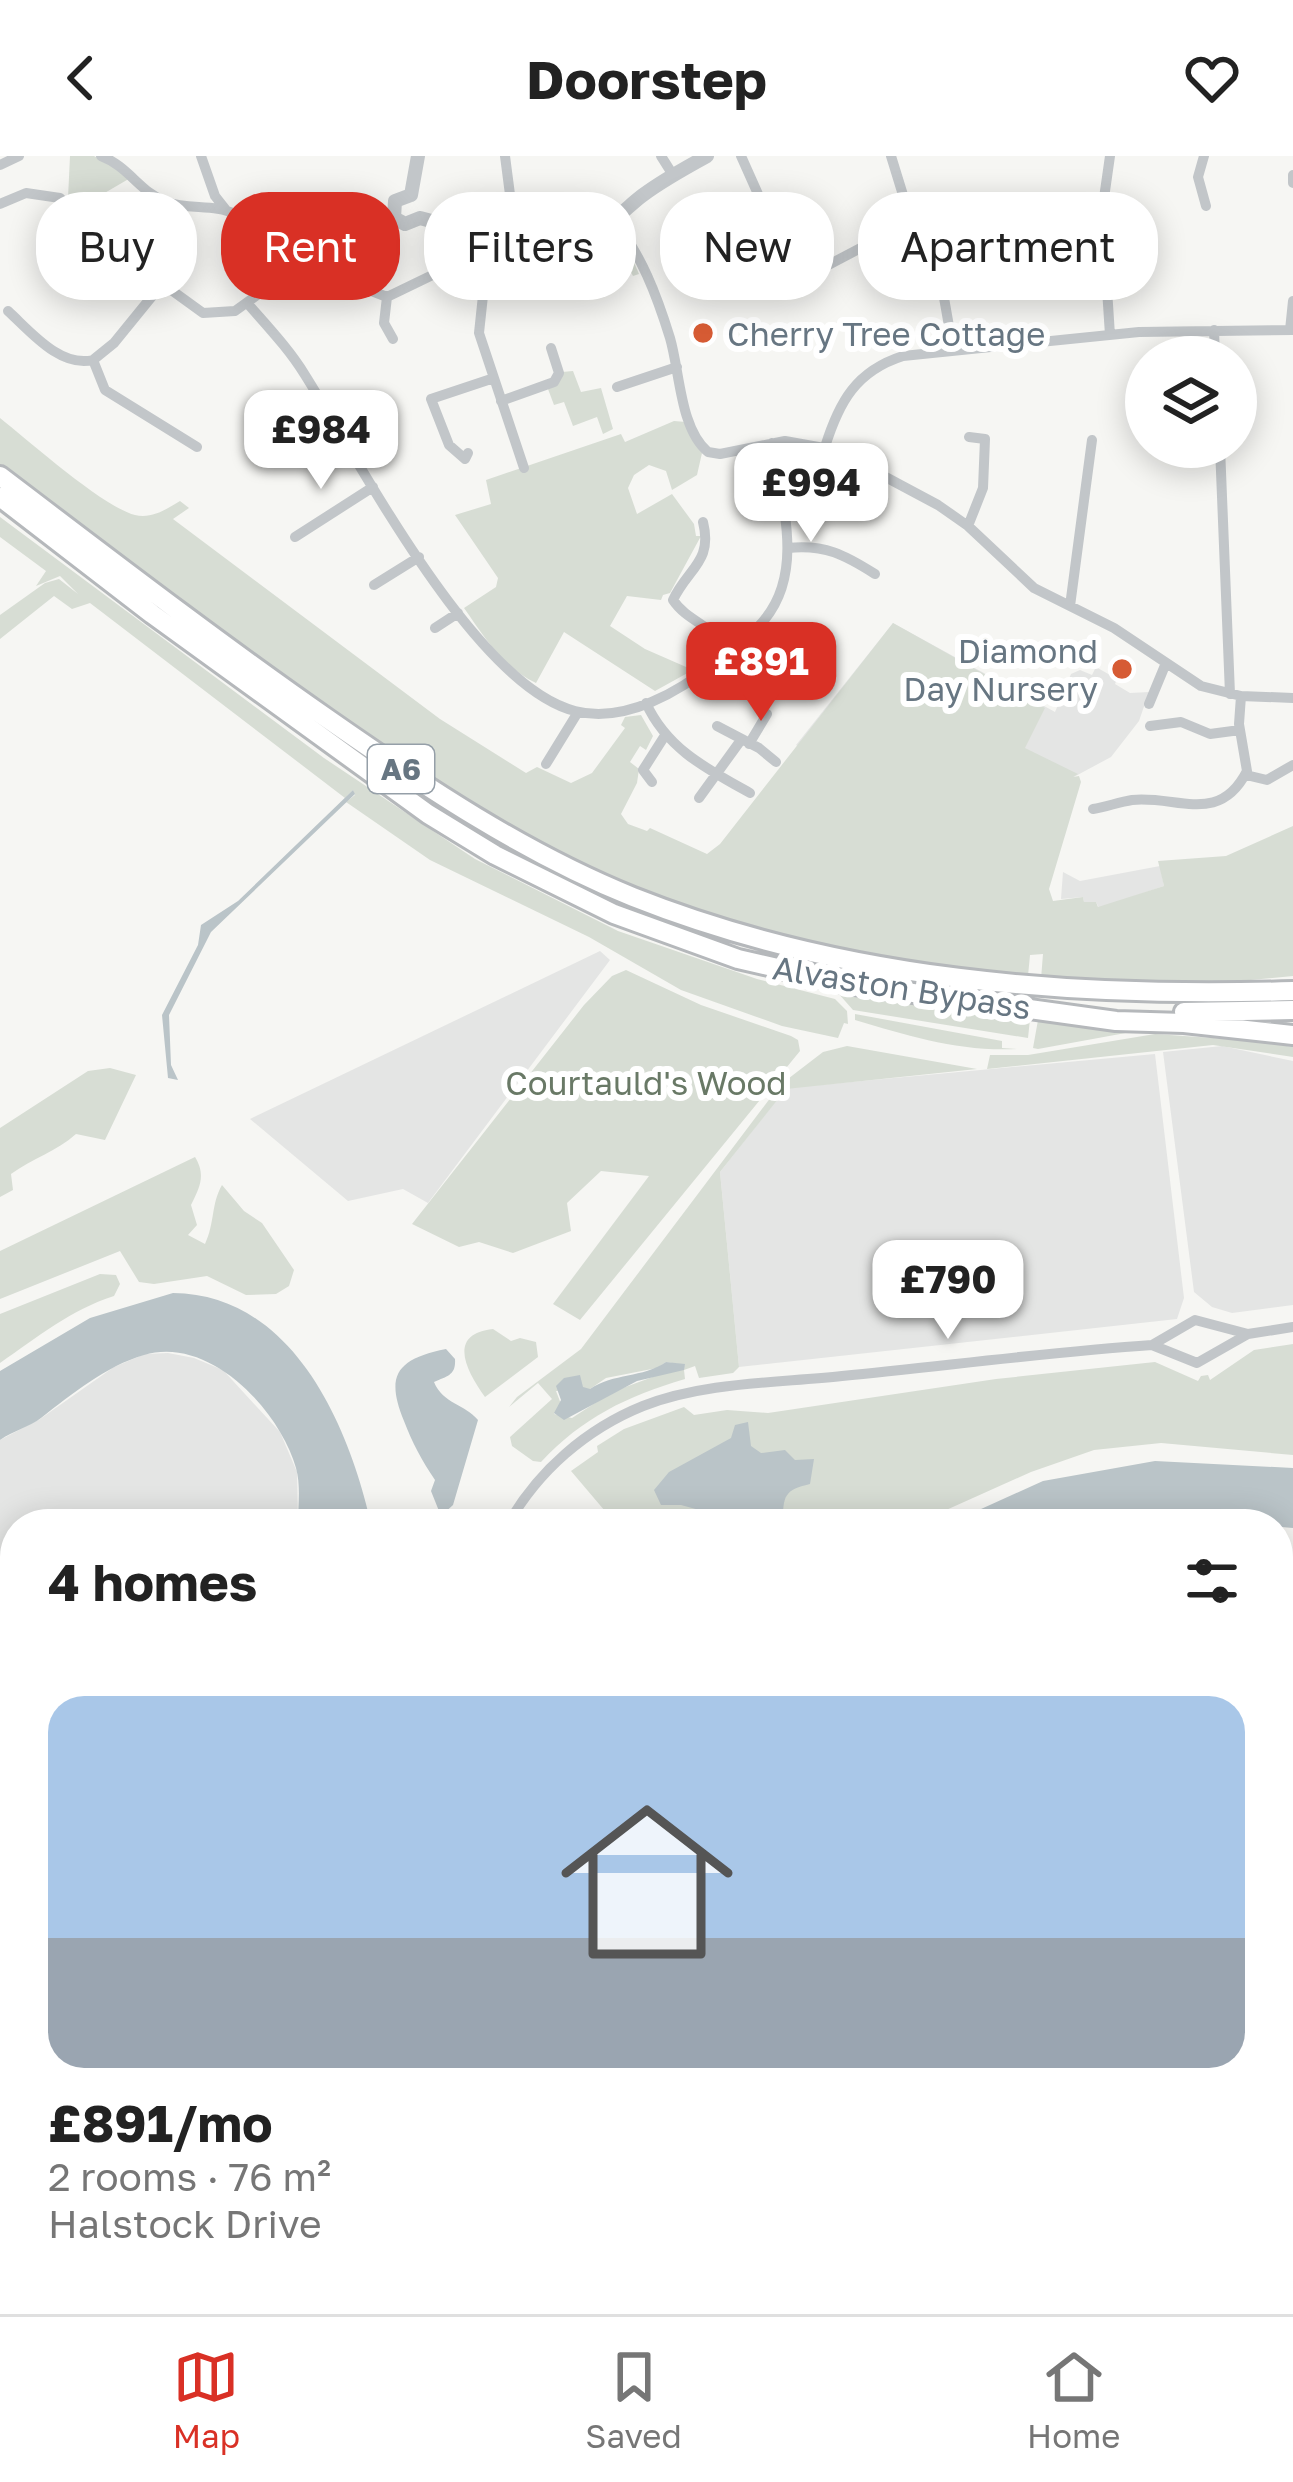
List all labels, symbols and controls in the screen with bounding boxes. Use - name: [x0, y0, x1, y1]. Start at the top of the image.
- icon: back: [48, 45, 114, 111]
- icon: heart: [1179, 45, 1245, 111]
- text: Doorstep: [526, 46, 767, 111]
- chip: Buy: [36, 192, 197, 300]
- chip: Rent: [221, 192, 400, 300]
- chip: Filters: [424, 192, 636, 300]
- chip: New: [660, 192, 834, 300]
- chip: Apartment: [858, 192, 1158, 300]
- place label: Cherry Tree Cottage: [727, 314, 1045, 353]
- marker: Cherry Tree Cottage: [690, 320, 716, 346]
- map controls: [1125, 336, 1257, 468]
- button: layers: [1125, 336, 1257, 468]
- pin: £984: [250, 390, 392, 492]
- text: £984: [271, 405, 371, 452]
- pin: £994: [740, 443, 882, 545]
- text: £994: [761, 458, 861, 505]
- pin: £891: [690, 622, 832, 724]
- place label: Diamond Day Nursery: [903, 631, 1098, 708]
- text: £891: [713, 637, 809, 684]
- marker: Diamond Day Nursery: [1109, 656, 1135, 682]
- road number: A6: [368, 745, 434, 793]
- street label: Alvaston Bypass: [770, 947, 1034, 1027]
- park label: Courtauld's Wood: [505, 1063, 787, 1102]
- pin: £790: [877, 1240, 1019, 1342]
- text: £790: [899, 1255, 997, 1302]
- icon: filters: [1179, 1548, 1245, 1614]
- text: 4 homes: [48, 1551, 257, 1612]
- icon: home: [539, 1774, 755, 1990]
- text: £891/mo: [48, 2092, 273, 2153]
- text: 2 rooms · 76 m²: [48, 2153, 331, 2200]
- text: Halstock Drive: [48, 2200, 322, 2247]
- tab: Map: [173, 2344, 240, 2455]
- tab: Saved: [585, 2344, 682, 2455]
- tab: Home: [1027, 2344, 1120, 2455]

